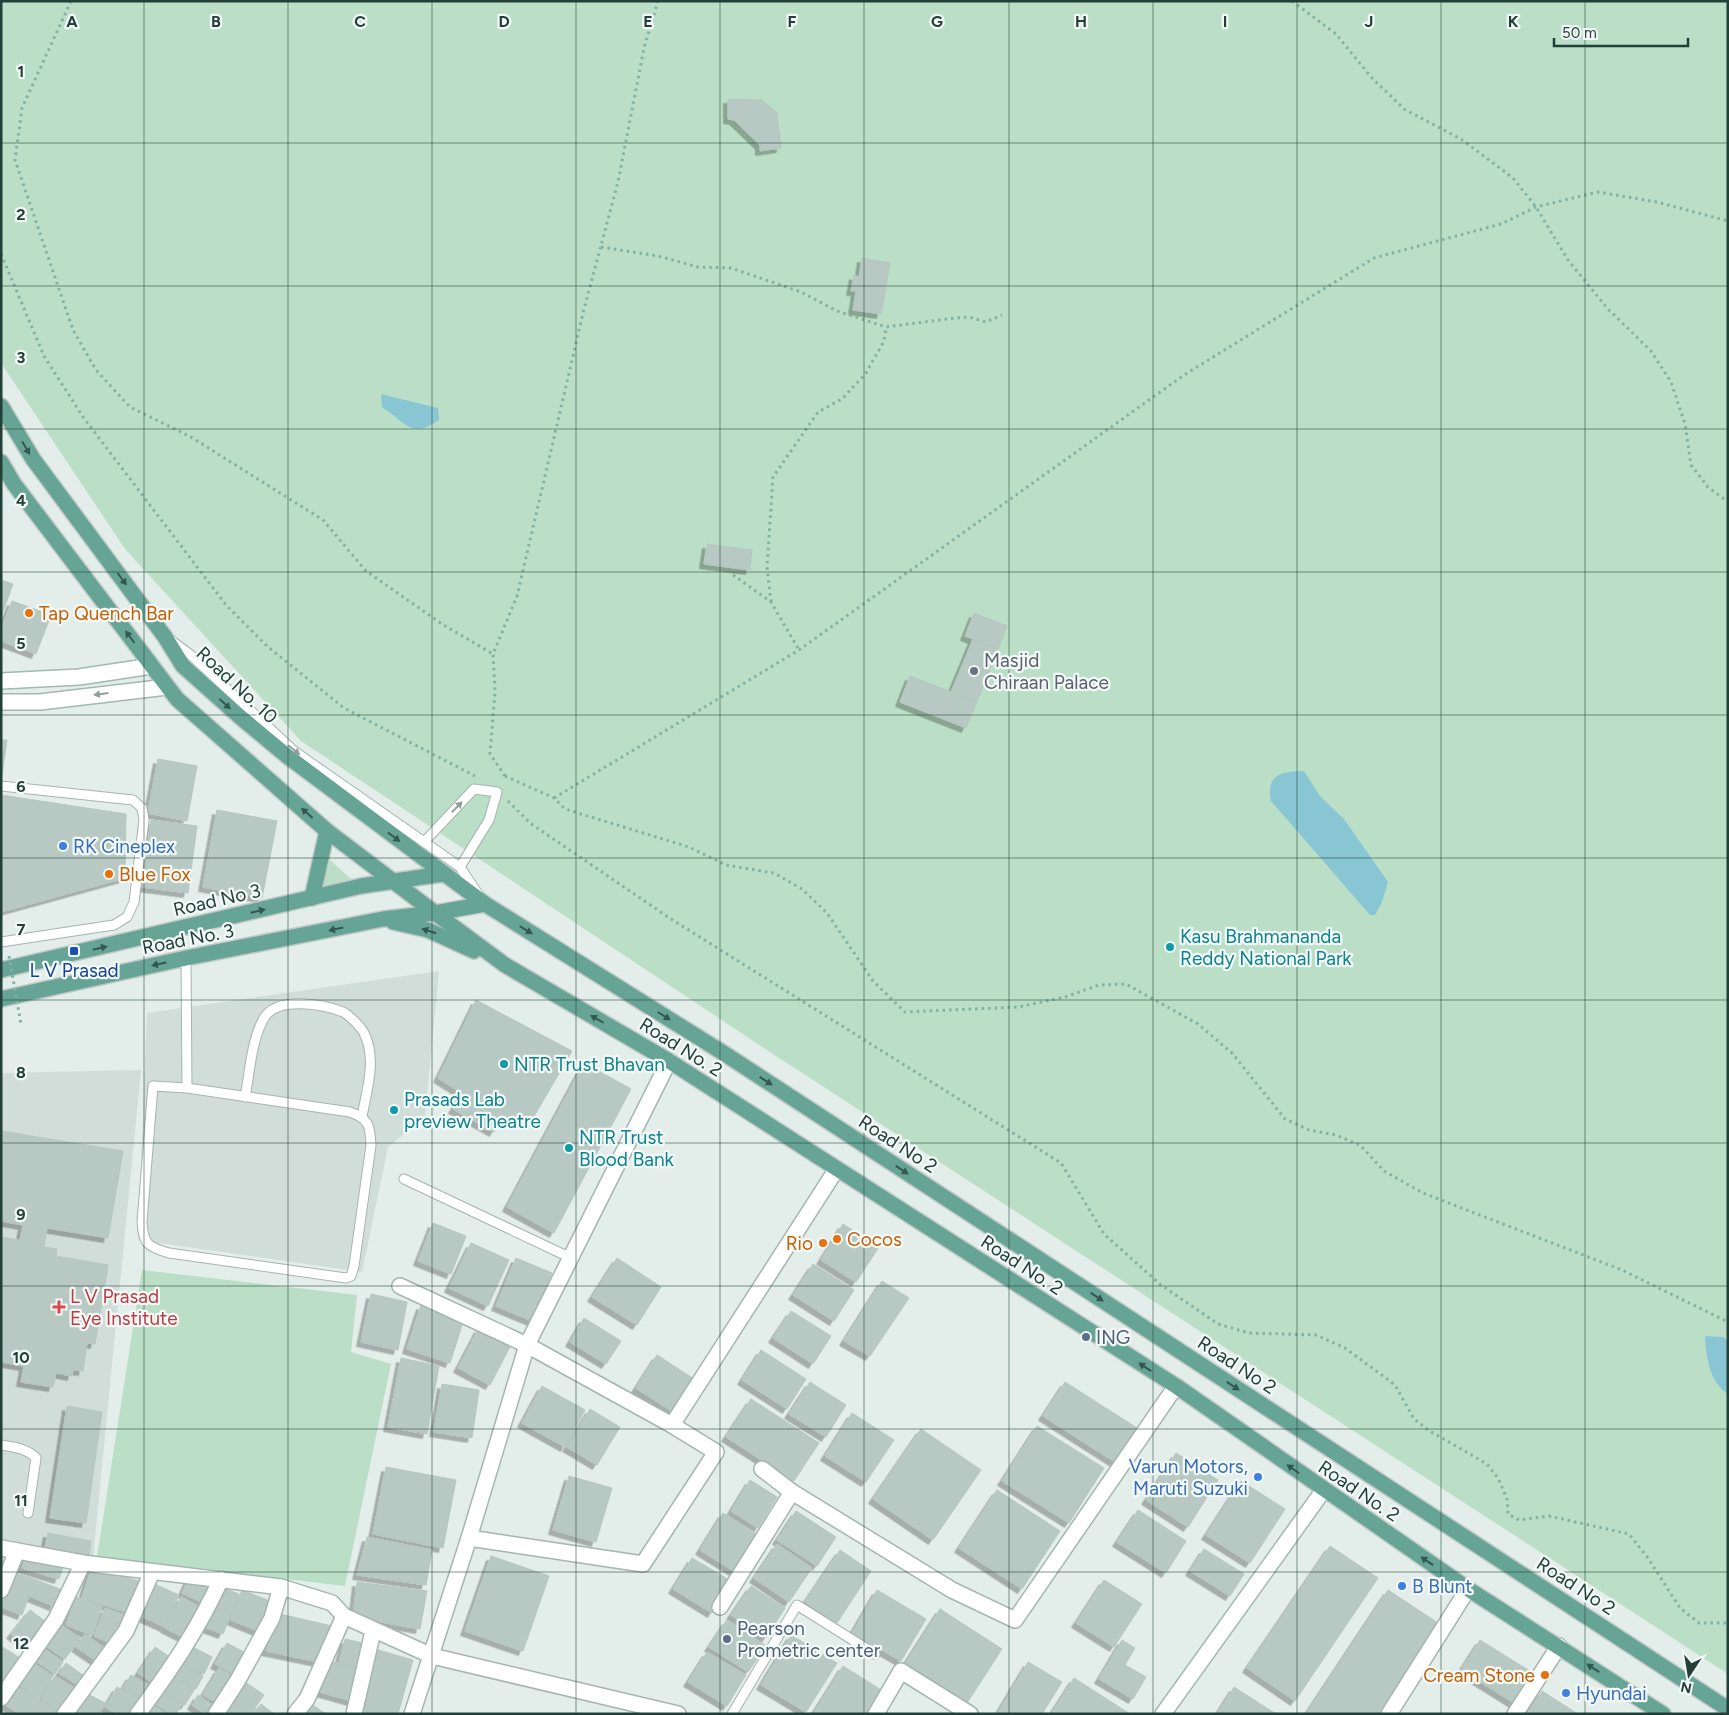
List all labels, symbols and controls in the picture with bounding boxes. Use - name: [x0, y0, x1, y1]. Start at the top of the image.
- text: A: [66, 12, 78, 31]
- text: B: [211, 12, 221, 31]
- text: C: [354, 12, 366, 31]
- text: D: [498, 12, 510, 31]
- text: E: [643, 12, 653, 31]
- text: F: [788, 12, 797, 31]
- text: G: [931, 12, 943, 31]
- text: H: [1075, 12, 1087, 31]
- text: I: [1223, 12, 1227, 31]
- text: J: [1365, 12, 1373, 31]
- text: K: [1508, 12, 1519, 31]
- scale bar: [1554, 15, 1688, 47]
- text: 50 m: [1562, 24, 1597, 42]
- text: 1: [18, 62, 24, 81]
- text: 2: [16, 205, 26, 224]
- text: 3: [17, 348, 26, 367]
- one-way arrow: [22, 442, 31, 455]
- text: 4: [16, 491, 26, 510]
- one-way arrow: [117, 572, 128, 585]
- place label: Tap Quench Bar: [39, 602, 174, 625]
- marker: Tap Quench Bar: [23, 607, 35, 619]
- one-way arrow: [125, 630, 135, 644]
- text: 5: [16, 634, 26, 653]
- street label: Road No. 10: [192, 642, 282, 728]
- place label: Masjid Chiraan Palace: [984, 649, 1109, 694]
- marker: Masjid Chiraan Palace: [968, 665, 980, 677]
- one-way arrow: [93, 690, 109, 698]
- one-way arrow: [218, 698, 230, 710]
- one-way arrow: [287, 744, 300, 755]
- text: 6: [16, 777, 26, 796]
- one-way arrow: [451, 801, 463, 813]
- one-way arrow: [301, 807, 313, 819]
- one-way arrow: [387, 831, 400, 842]
- place label: RK Cineplex: [73, 835, 175, 858]
- marker: RK Cineplex: [57, 840, 69, 852]
- place label: Blue Fox: [119, 863, 191, 886]
- marker: Blue Fox: [103, 868, 115, 880]
- street label: Road No 3: [171, 879, 263, 921]
- one-way arrow: [251, 907, 266, 915]
- street label: Road No. 3: [140, 919, 236, 959]
- text: 7: [17, 920, 26, 939]
- one-way arrow: [328, 925, 343, 933]
- one-way arrow: [520, 925, 533, 934]
- place label: Kasu Brahmananda Reddy National Park: [1180, 925, 1352, 970]
- one-way arrow: [421, 927, 436, 934]
- marker: Kasu Brahmananda Reddy National Park: [1164, 941, 1176, 953]
- one-way arrow: [92, 944, 107, 952]
- marker: L V Prasad: [68, 945, 80, 957]
- place label: L V Prasad: [29, 959, 119, 982]
- one-way arrow: [152, 960, 167, 968]
- one-way arrow: [657, 1011, 671, 1021]
- street label: Road No. 2: [635, 1012, 727, 1082]
- one-way arrow: [591, 1015, 604, 1024]
- place label: NTR Trust Bhavan: [514, 1053, 665, 1076]
- marker: NTR Trust Bhavan: [498, 1058, 510, 1070]
- text: 8: [16, 1063, 26, 1082]
- one-way arrow: [759, 1076, 772, 1086]
- place label: Prasads Lab preview Theatre: [404, 1088, 541, 1133]
- marker: Prasads Lab preview Theatre: [388, 1104, 400, 1116]
- street label: Road No 2: [854, 1110, 942, 1178]
- place label: NTR Trust Blood Bank: [579, 1126, 675, 1171]
- marker: NTR Trust Blood Bank: [563, 1142, 575, 1154]
- one-way arrow: [895, 1165, 908, 1175]
- text: 9: [16, 1205, 26, 1224]
- place label: Cocos: [847, 1228, 902, 1251]
- street label: Road No. 2: [977, 1230, 1067, 1300]
- place label: Rio: [786, 1232, 813, 1255]
- marker: Cocos: [831, 1233, 843, 1245]
- marker: Rio: [817, 1237, 829, 1249]
- place label: L V Prasad Eye Institute: [70, 1285, 178, 1330]
- one-way arrow: [1090, 1292, 1103, 1302]
- marker: L V Prasad Eye Institute: [52, 1300, 66, 1314]
- place label: ING: [1096, 1326, 1130, 1349]
- marker: ING: [1080, 1331, 1092, 1343]
- street label: Road No 2: [1193, 1331, 1281, 1399]
- text: 10: [12, 1348, 30, 1367]
- one-way arrow: [1138, 1362, 1152, 1372]
- one-way arrow: [1226, 1381, 1239, 1391]
- place label: Varun Motors, Maruti Suzuki: [1129, 1455, 1248, 1500]
- street label: Road No. 2: [1314, 1455, 1404, 1527]
- one-way arrow: [1286, 1464, 1300, 1474]
- marker: Varun Motors, Maruti Suzuki: [1252, 1471, 1264, 1483]
- text: 11: [14, 1491, 28, 1510]
- street label: Road No 2: [1532, 1552, 1620, 1620]
- one-way arrow: [1420, 1556, 1434, 1566]
- place label: B Blunt: [1412, 1575, 1472, 1598]
- marker: B Blunt: [1396, 1580, 1408, 1592]
- place label: Pearson Prometric center: [737, 1617, 881, 1662]
- marker: Pearson Prometric center: [721, 1633, 733, 1645]
- text: 12: [13, 1634, 29, 1653]
- north arrow: [1664, 1650, 1714, 1700]
- one-way arrow: [1586, 1663, 1600, 1673]
- place label: Cream Stone: [1423, 1664, 1535, 1687]
- marker: Cream Stone: [1539, 1669, 1551, 1681]
- text: N: [1679, 1678, 1693, 1697]
- place label: Hyundai: [1576, 1682, 1647, 1705]
- marker: Hyundai: [1560, 1687, 1572, 1699]

